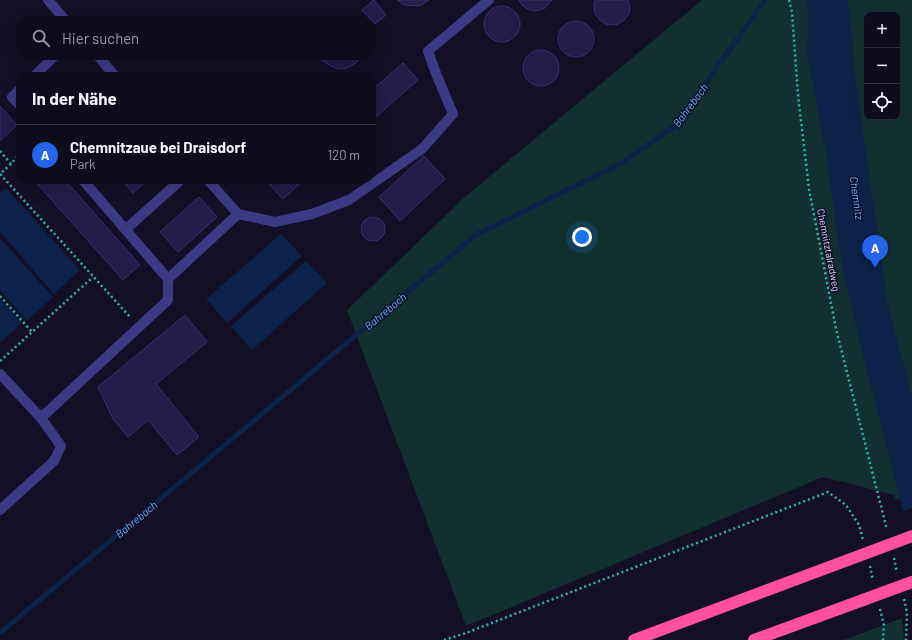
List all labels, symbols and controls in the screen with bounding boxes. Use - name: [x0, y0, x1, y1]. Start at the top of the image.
- map controls: [864, 12, 900, 120]
- button: +: [864, 12, 900, 48]
- search box: [16, 16, 376, 60]
- icon: search: [30, 27, 52, 49]
- text: Hier suchen: [62, 29, 139, 47]
- button: −: [864, 48, 900, 84]
- water label: Bahrebach: [670, 81, 711, 129]
- button: locate: [864, 84, 900, 120]
- text: In der Nähe: [32, 88, 117, 108]
- text: Chemnitzaue bei Draisdorf: [70, 138, 246, 156]
- text: A: [41, 147, 49, 163]
- text: 120 m: [328, 147, 360, 163]
- text: Park: [70, 156, 96, 172]
- water label: Chemnitz: [848, 175, 867, 221]
- street label: Chemnitztalradweg: [815, 208, 843, 292]
- your location: [572, 227, 592, 247]
- pin: A: [862, 235, 888, 268]
- water label: Bahrebach: [361, 290, 409, 332]
- water label: Bahrebach: [112, 498, 160, 540]

